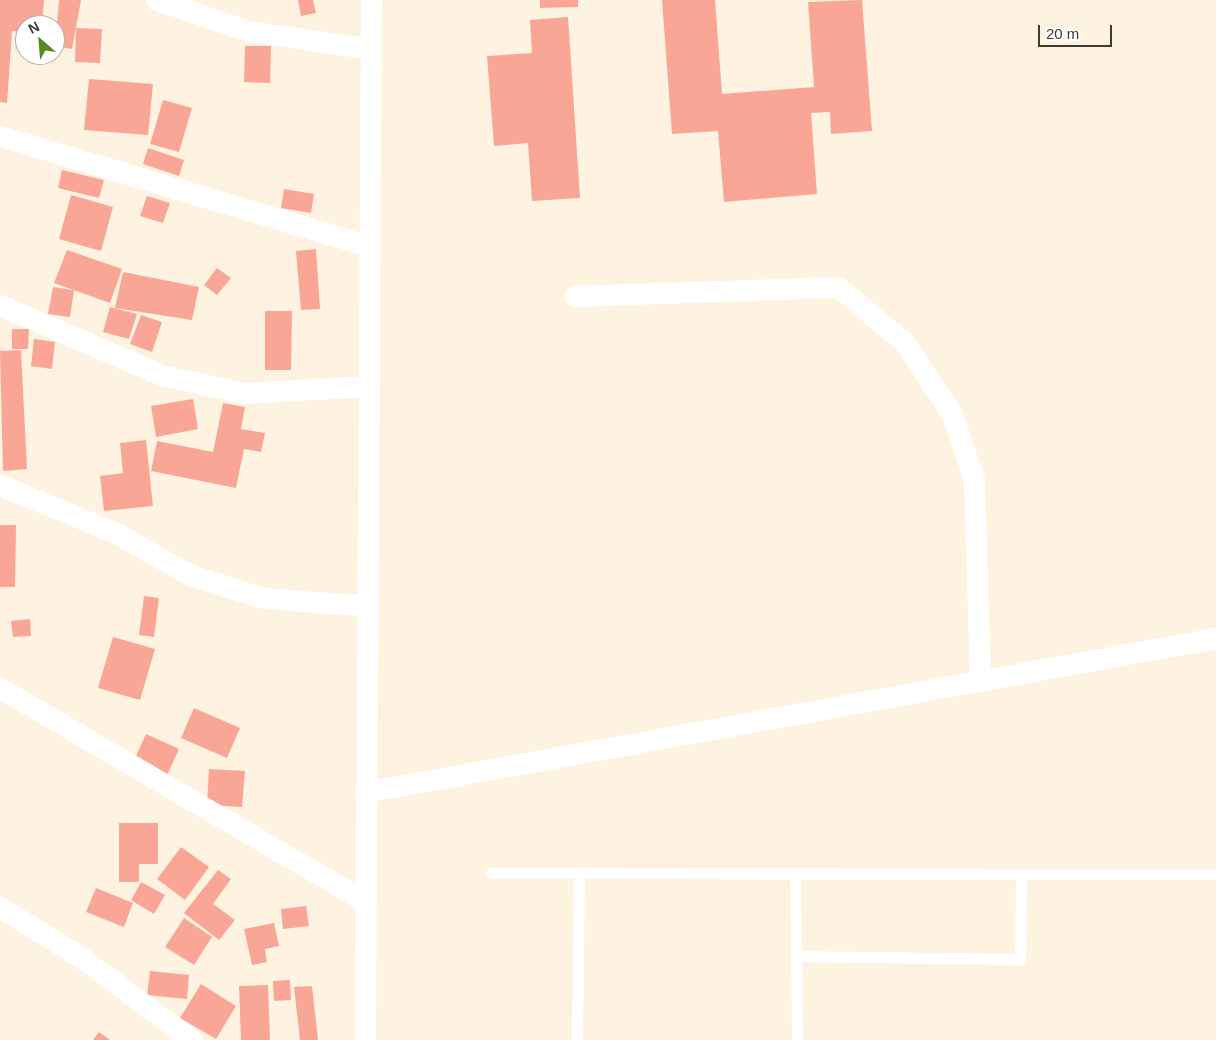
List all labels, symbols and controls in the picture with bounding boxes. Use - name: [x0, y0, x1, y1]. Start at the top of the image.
- north arrow: [15, 15, 65, 65]
- scale bar: [1041, 15, 1115, 47]
- text: N: [26, 18, 42, 37]
- text: 20 m: [1046, 25, 1079, 42]

